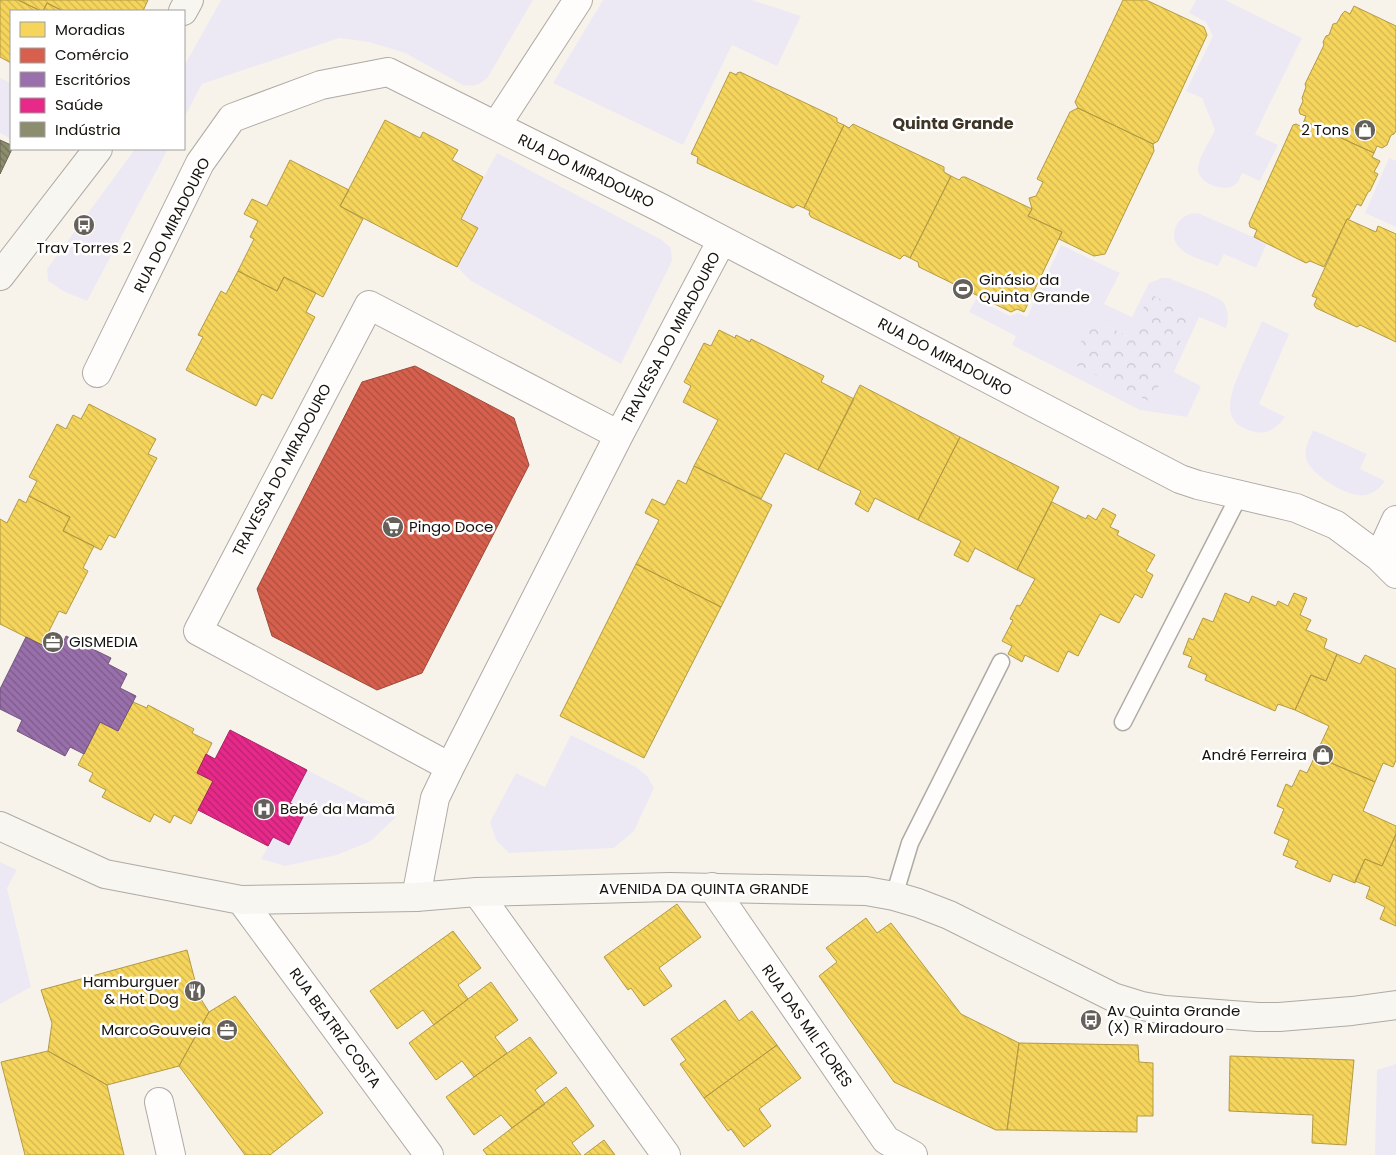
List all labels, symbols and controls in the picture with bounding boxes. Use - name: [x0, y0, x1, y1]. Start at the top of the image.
- legend: [10, 10, 185, 150]
- text: Moradias: [55, 19, 125, 40]
- text: Comércio: [55, 44, 129, 65]
- text: Escritórios: [55, 69, 131, 90]
- text: Saúde: [55, 94, 103, 115]
- district label: Quinta Grande: [892, 112, 1014, 135]
- shop icon: 2 Tons: [1353, 118, 1377, 142]
- text: Indústria: [55, 119, 121, 140]
- place label: 2 Tons: [1301, 119, 1349, 140]
- street label: RUA DO MIRADOURO: [515, 128, 658, 213]
- street label: RUA DO MIRADOURO: [128, 153, 215, 296]
- bus stop icon: Trav Torres 2: [72, 213, 96, 237]
- place label: Trav Torres 2: [37, 237, 131, 258]
- street label: TRAVESSA DO MIRADOURO: [616, 248, 725, 428]
- place label: Ginásio da Quinta Grande: [979, 269, 1090, 307]
- sports icon: Ginásio da Quinta Grande: [951, 277, 975, 301]
- street label: RUA DO MIRADOURO: [875, 312, 1016, 401]
- street label: TRAVESSA DO MIRADOURO: [227, 380, 336, 560]
- supermarket icon: Pingo Doce: [381, 515, 405, 539]
- place label: Pingo Doce: [409, 516, 493, 537]
- office icon: GISMEDIA: [41, 630, 65, 654]
- place label: GISMEDIA: [69, 631, 138, 652]
- shop icon: André Ferreira: [1311, 743, 1335, 767]
- place label: André Ferreira: [1201, 744, 1307, 765]
- hospital icon: Bebé da Mamã: [252, 797, 276, 821]
- place label: Bebé da Mamã: [280, 798, 395, 819]
- street label: AVENIDA DA QUINTA GRANDE: [599, 878, 809, 899]
- street label: RUA DAS MIL FLORES: [757, 960, 858, 1091]
- street label: RUA BEATRIZ COSTA: [285, 963, 386, 1092]
- place label: Hamburguer & Hot Dog: [83, 971, 179, 1009]
- restaurant icon: Hamburguer & Hot Dog: [183, 979, 207, 1003]
- place label: Av Quinta Grande (X) R Miradouro: [1107, 1000, 1240, 1038]
- bus stop icon: Av Quinta Grande (X) R Miradouro: [1079, 1008, 1103, 1032]
- office icon: MarcoGouveia: [215, 1018, 239, 1042]
- place label: MarcoGouveia: [101, 1019, 211, 1040]

